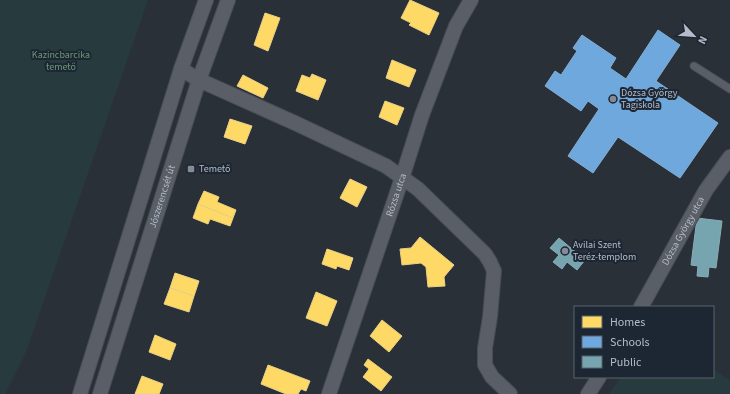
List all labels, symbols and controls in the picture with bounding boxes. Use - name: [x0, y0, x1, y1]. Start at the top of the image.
- north arrow: [674, 16, 714, 56]
- text: N: [694, 34, 711, 47]
- park label: Kazincbarcika temető: [32, 48, 90, 74]
- place label: Dózsa György Tagiskola: [621, 86, 678, 112]
- marker: Dózsa György Tagiskola: [608, 94, 618, 104]
- place label: Temető: [199, 162, 230, 176]
- street label: Jószerencsét út: [146, 163, 179, 230]
- marker: Temető: [186, 164, 196, 174]
- street label: Rózsa utca: [382, 172, 410, 218]
- street label: Dózsa György utca: [658, 194, 708, 268]
- place label: Avilai Szent Teréz-templom: [573, 238, 636, 264]
- marker: Avilai Szent Teréz-templom: [560, 246, 570, 256]
- legend: [574, 306, 714, 378]
- text: Homes: [610, 314, 645, 331]
- text: Schools: [610, 334, 650, 351]
- text: Public: [610, 354, 642, 371]

